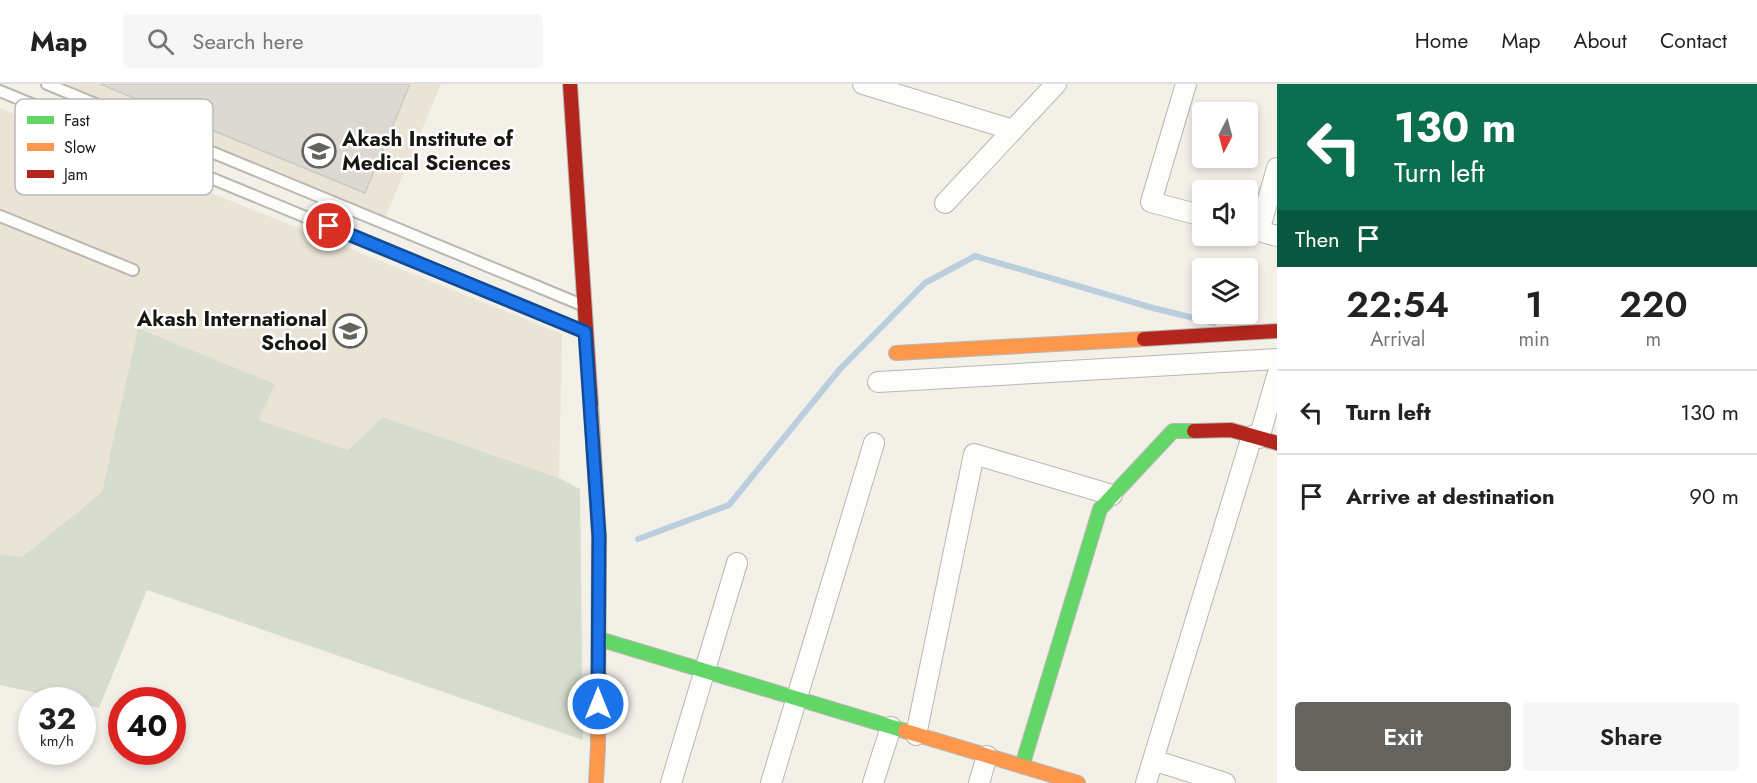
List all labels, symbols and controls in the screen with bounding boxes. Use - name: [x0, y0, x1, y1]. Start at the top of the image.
- search box: [123, 14, 543, 68]
- text: Map: [30, 21, 87, 62]
- icon: search: [144, 25, 177, 58]
- text: Search here: [192, 25, 304, 57]
- text: Home: [1415, 26, 1468, 56]
- text: Map: [1501, 26, 1541, 56]
- text: About: [1574, 26, 1627, 56]
- text: Contact: [1660, 26, 1727, 56]
- text: 130 m: [1394, 97, 1516, 158]
- legend: [15, 99, 213, 195]
- north arrow: [1192, 102, 1258, 168]
- map controls: [1192, 102, 1258, 324]
- icon: left: [1295, 108, 1373, 186]
- text: Fast: [64, 109, 90, 132]
- place label: Akash Institute of Medical Sciences: [341, 124, 514, 178]
- school or university icon: Akash Institute of Medical Sciences: [301, 133, 337, 169]
- text: Slow: [64, 136, 96, 159]
- text: Turn left: [1394, 153, 1484, 192]
- text: Jam: [62, 163, 88, 186]
- button: sound: [1192, 180, 1258, 246]
- pin: [303, 200, 354, 251]
- icon: arrive: [312, 209, 345, 242]
- icon: arrive: [1352, 222, 1385, 255]
- text: Then: [1295, 223, 1340, 255]
- button: layers: [1192, 258, 1258, 324]
- text: 22:54: [1346, 278, 1449, 330]
- text: 1: [1525, 278, 1543, 330]
- text: 220: [1619, 278, 1688, 330]
- place label: Akash International School: [136, 304, 327, 358]
- school or university icon: Akash International School: [332, 313, 368, 349]
- text: Arrival: [1370, 325, 1425, 354]
- text: min: [1519, 325, 1550, 354]
- text: m: [1646, 325, 1661, 354]
- icon: left: [1295, 396, 1328, 429]
- text: Turn left: [1346, 396, 1431, 428]
- text: 130 m: [1680, 396, 1739, 428]
- icon: arrive: [1295, 480, 1328, 513]
- text: Arrive at destination: [1346, 480, 1555, 512]
- text: 90 m: [1689, 480, 1739, 512]
- position arrow: [566, 672, 630, 736]
- speed limit sign: 40: [108, 687, 186, 765]
- text: 32: [38, 697, 76, 740]
- button: Exit: [1295, 702, 1511, 771]
- button: Share: [1523, 702, 1739, 771]
- text: km/h: [40, 730, 74, 752]

